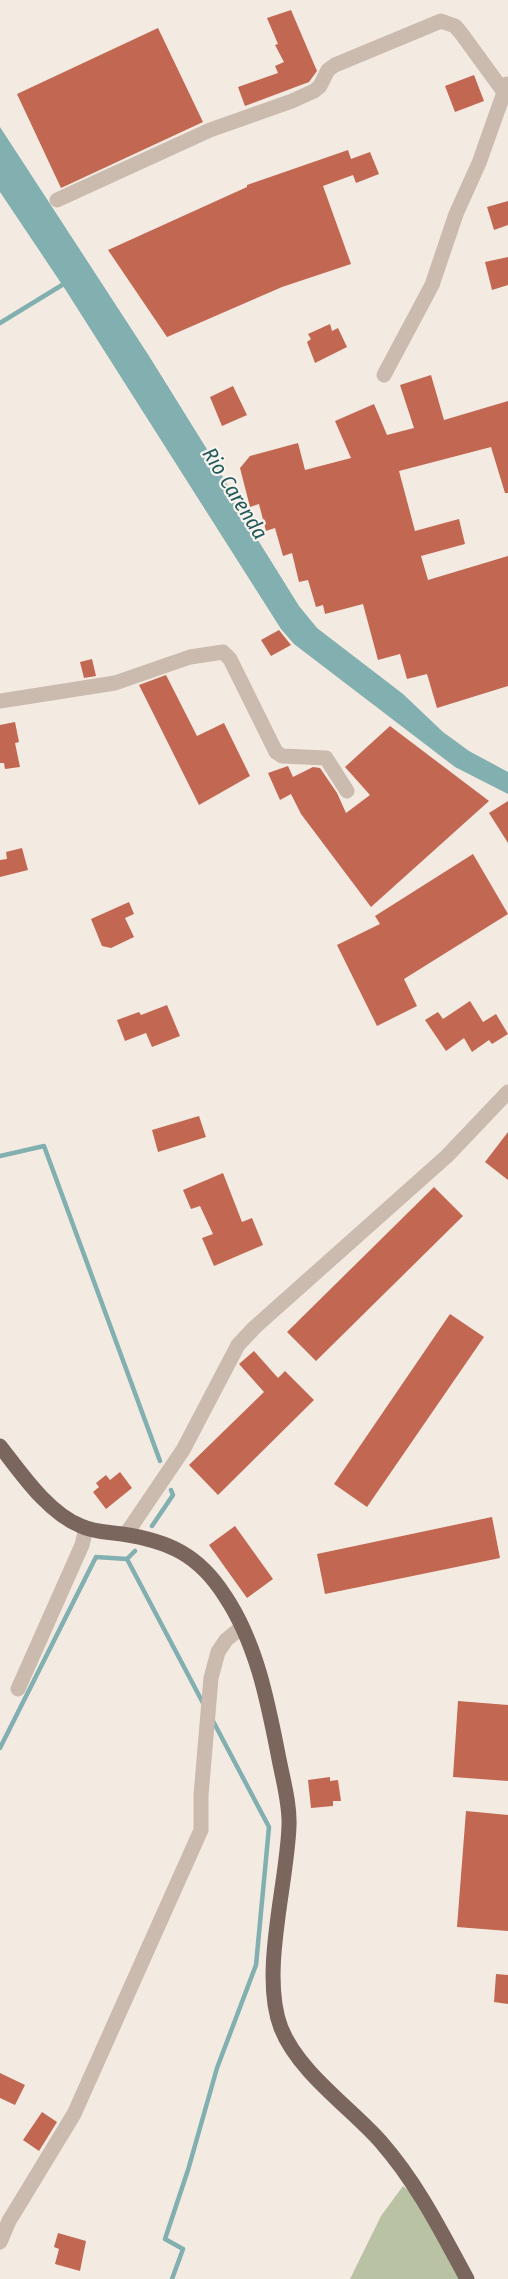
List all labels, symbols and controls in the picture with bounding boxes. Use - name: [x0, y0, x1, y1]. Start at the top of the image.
- water label: Rio Carenda: [196, 444, 272, 544]

